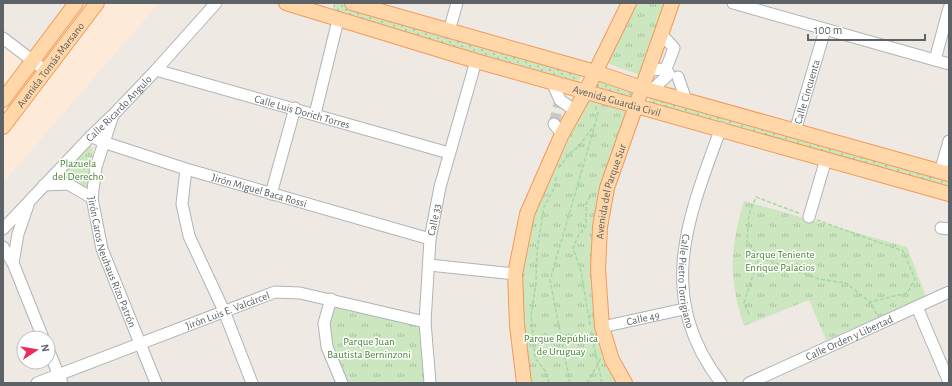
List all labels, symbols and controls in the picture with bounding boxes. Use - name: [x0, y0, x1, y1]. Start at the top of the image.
- scale bar: [808, 16, 925, 42]
- street label: Avenida Tomás Marsano: [15, 20, 86, 110]
- text: 100 m: [814, 24, 842, 36]
- street label: Calle Cincuenta: [792, 58, 822, 125]
- street label: Calle Ricardo Angulo: [84, 73, 154, 144]
- street label: Avenida Guardia Civil: [571, 83, 662, 119]
- street label: Calle Luis Dorich Torres: [253, 93, 351, 131]
- street label: Avenida del Parque Sur: [594, 142, 628, 240]
- park label: Plazuela del Derecho: [52, 158, 104, 182]
- street label: Jirón Miguel Baca Rossi: [210, 172, 308, 209]
- street label: Jirón Caros Neuhaus Rizo Patrón: [86, 196, 138, 329]
- street label: Calle 33: [426, 202, 443, 237]
- street label: Calle Pietro Torrigiano: [677, 233, 696, 330]
- park label: Parque Teniente Enrique Palacios: [745, 249, 815, 273]
- street label: Jirón Luis E. Valcárcel: [184, 290, 271, 332]
- street label: Calle 49: [626, 310, 661, 327]
- street label: Calle Orden y Libertad: [804, 313, 895, 362]
- north arrow: [16, 330, 56, 370]
- park label: Parque República de Uruguay: [524, 333, 598, 357]
- park label: Parque Juan Bautista Berninzoni: [327, 336, 411, 360]
- text: N: [39, 343, 51, 353]

